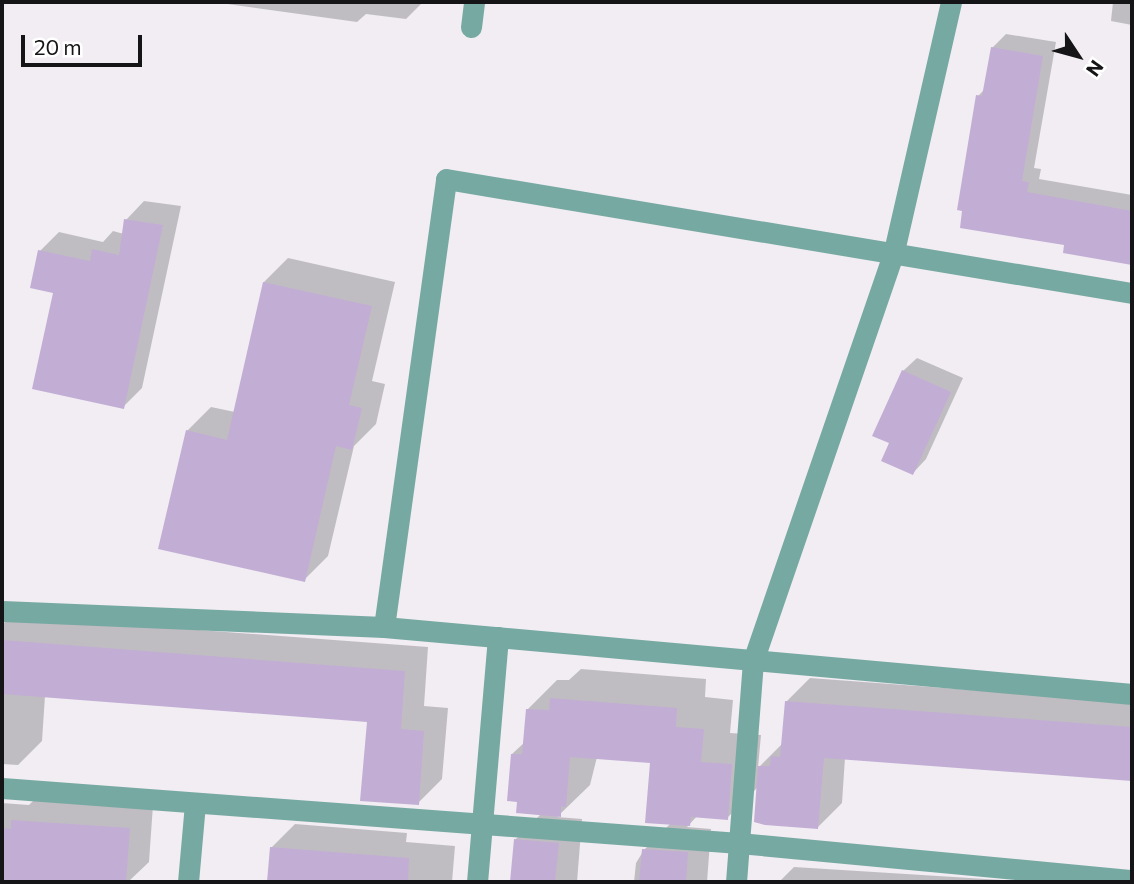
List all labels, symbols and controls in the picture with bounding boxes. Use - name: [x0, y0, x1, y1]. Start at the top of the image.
- scale bar: [24, 21, 145, 65]
- north arrow: [1043, 21, 1113, 91]
- text: 20 m: [34, 34, 82, 59]
- text: N: [1082, 56, 1109, 81]

